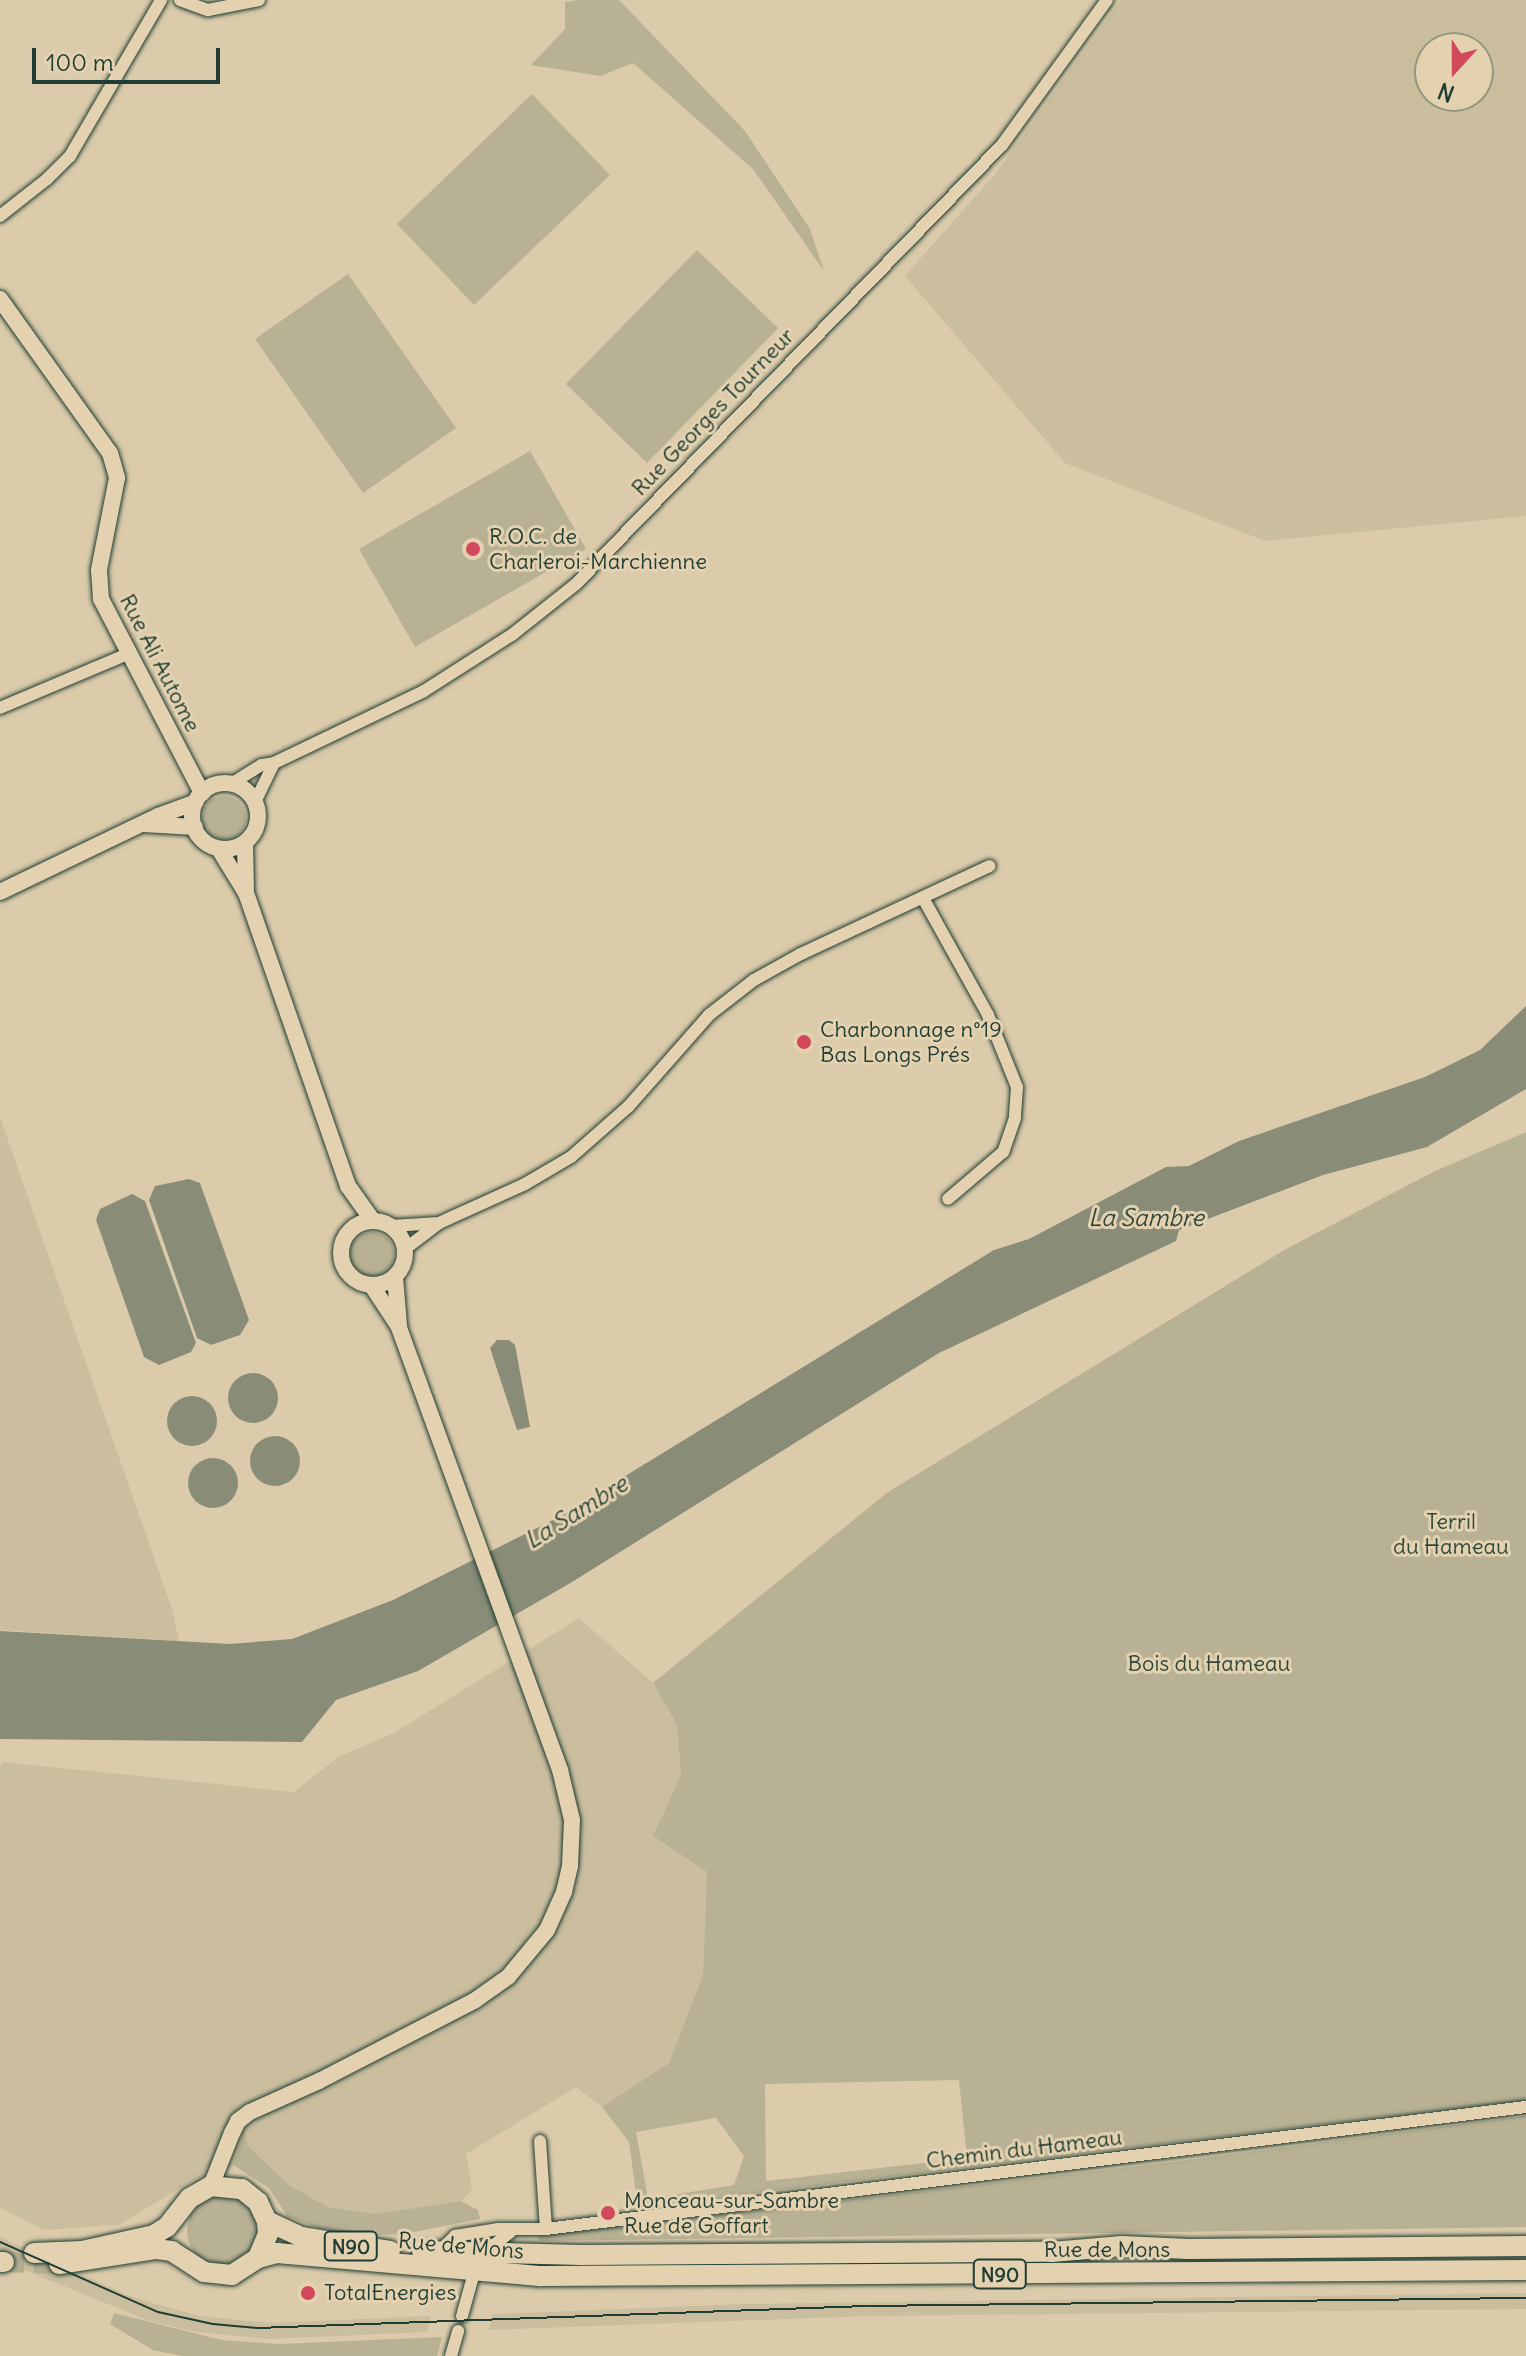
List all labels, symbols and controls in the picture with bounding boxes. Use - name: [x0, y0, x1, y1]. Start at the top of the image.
- scale bar: [36, 32, 224, 82]
- north arrow: [1414, 32, 1494, 112]
- text: 100 m: [46, 47, 114, 77]
- text: N: [1434, 77, 1458, 108]
- street label: Rue Georges Tourneur: [626, 323, 800, 501]
- place label: R.O.C. de Charleroi-Marchienne: [489, 523, 707, 574]
- marker: R.O.C. de Charleroi-Marchienne: [464, 540, 482, 558]
- street label: Rue Ali Autome: [114, 590, 206, 736]
- place label: Charbonnage n°19 Bas Longs Prés: [820, 1016, 1002, 1068]
- marker: Charbonnage n°19 Bas Longs Prés: [795, 1033, 813, 1051]
- water label: La Sambre: [1088, 1204, 1204, 1232]
- water label: La Sambre: [519, 1469, 633, 1555]
- park label: Terril du Hameau: [1393, 1508, 1509, 1560]
- park label: Bois du Hameau: [1128, 1651, 1290, 1677]
- street label: Chemin du Hameau: [925, 2124, 1123, 2174]
- place label: Monceau-sur-Sambre Rue de Goffart: [624, 2187, 839, 2238]
- marker: Monceau-sur-Sambre Rue de Goffart: [599, 2204, 617, 2222]
- street label: Rue de Mons: [397, 2227, 525, 2265]
- road number: N90: [323, 2230, 379, 2262]
- street label: Rue de Mons: [1044, 2237, 1170, 2263]
- road number: N90: [972, 2258, 1028, 2290]
- place label: TotalEnergies: [324, 2280, 456, 2306]
- marker: TotalEnergies: [299, 2284, 317, 2302]

